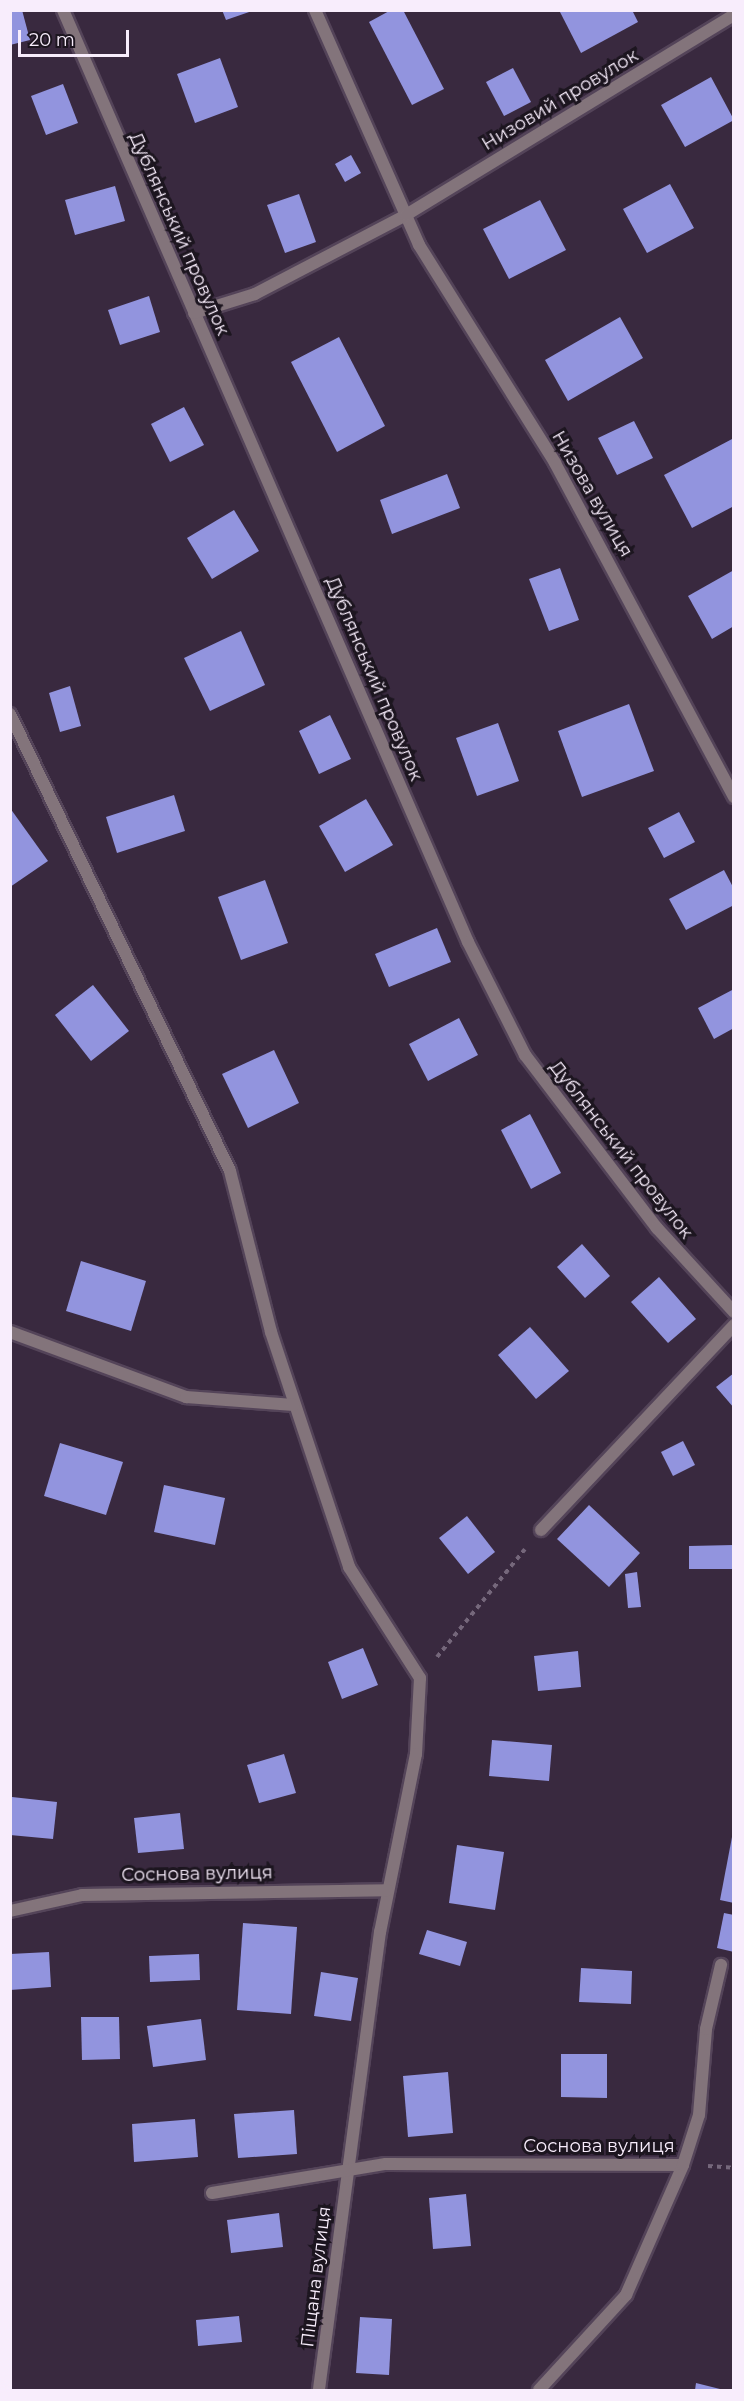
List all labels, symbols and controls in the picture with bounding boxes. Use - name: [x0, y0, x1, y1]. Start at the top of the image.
- scale bar: [21, 18, 132, 56]
- text: 20 m: [29, 29, 75, 51]
- street label: Низовий провулок: [478, 45, 642, 155]
- street label: Дублянський провулок: [124, 129, 234, 339]
- street label: Низова вулиця: [547, 427, 637, 561]
- street label: Дублянський провулок: [321, 574, 427, 784]
- street label: Дублянський провулок: [545, 1057, 697, 1243]
- street label: Соснова вулиця: [121, 1862, 273, 1886]
- street label: Соснова вулиця: [523, 2135, 675, 2157]
- street label: Піщана вулиця: [297, 2205, 335, 2349]

